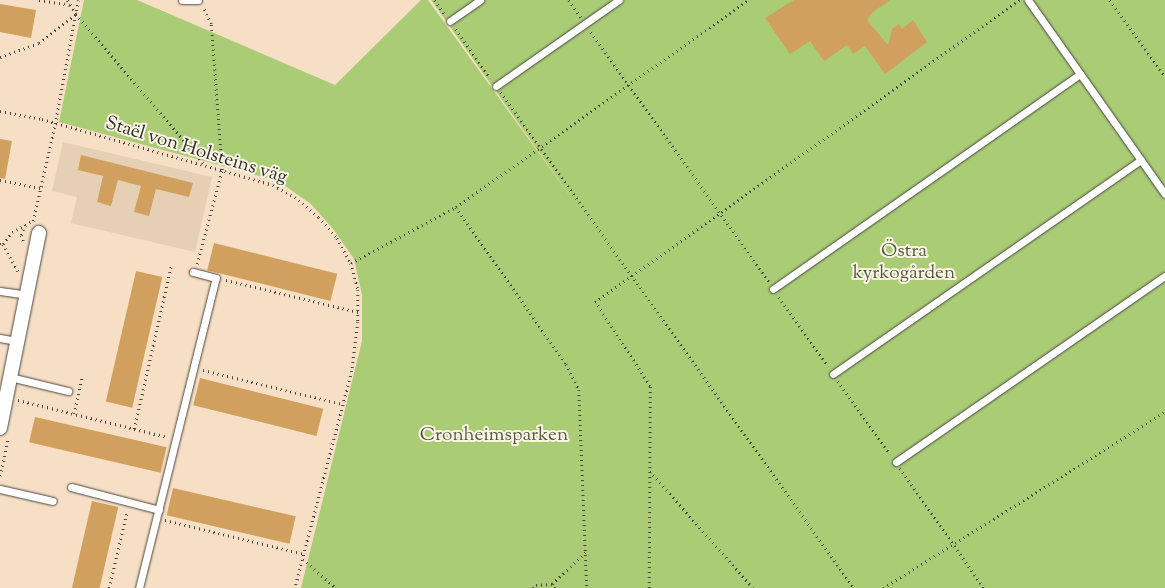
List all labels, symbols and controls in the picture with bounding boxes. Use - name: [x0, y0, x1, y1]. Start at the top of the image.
- street label: Staël von Holsteins väg: [102, 113, 290, 189]
- park label: Östra kyrkogården: [853, 241, 955, 285]
- park label: Cronheimsparken: [420, 425, 568, 447]

